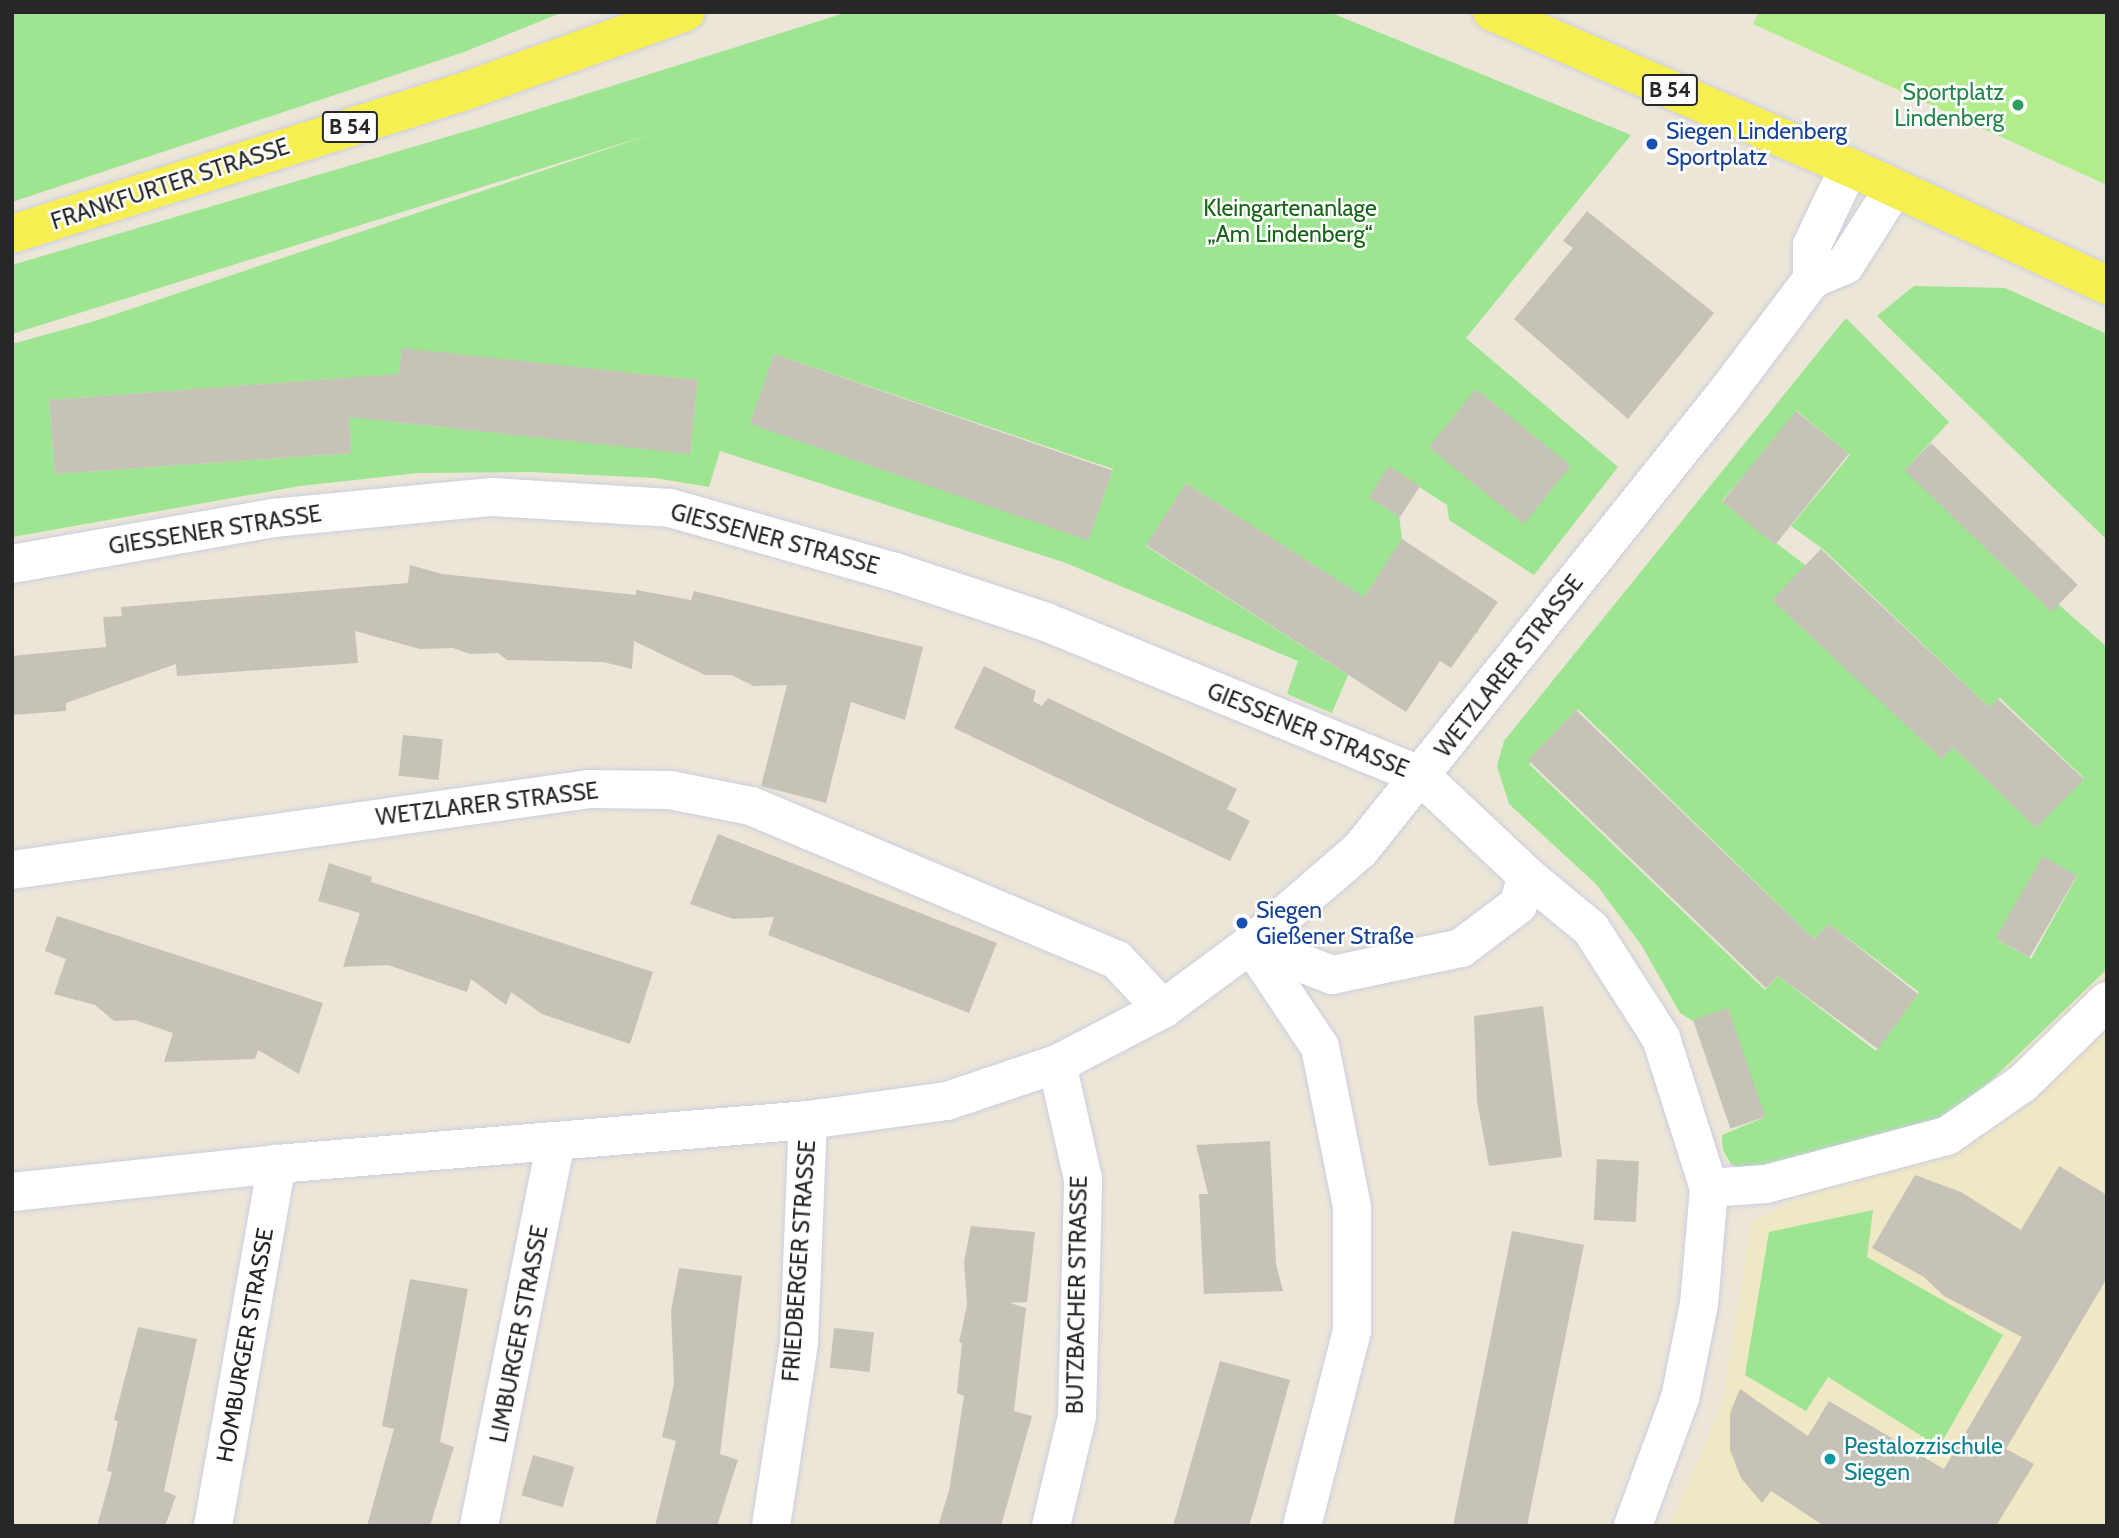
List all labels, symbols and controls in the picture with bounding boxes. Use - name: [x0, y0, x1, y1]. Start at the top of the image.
- road number: B 54: [1640, 72, 1700, 108]
- place label: Sportplatz Lindenberg: [1894, 78, 2004, 132]
- marker: Sportplatz Lindenberg: [2010, 97, 2026, 113]
- road number: B 54: [320, 110, 380, 144]
- place label: Siegen Lindenberg Sportplatz: [1666, 117, 1847, 171]
- street label: FRANKFURTER STRASSE: [47, 132, 293, 236]
- marker: Siegen Lindenberg Sportplatz: [1644, 136, 1660, 152]
- park label: Kleingartenanlage „Am Lindenberg“: [1203, 194, 1377, 248]
- street label: GIESSENER STRASSE: [668, 498, 882, 580]
- street label: GIESSENER STRASSE: [107, 500, 323, 560]
- street label: WETZLARER STRASSE: [1429, 569, 1589, 763]
- street label: GIESSENER STRASSE: [1203, 677, 1413, 783]
- street label: WETZLARER STRASSE: [374, 777, 600, 831]
- place label: Siegen Gießener Straße: [1256, 896, 1414, 950]
- marker: Siegen Gießener Straße: [1234, 915, 1250, 931]
- street label: FRIEDBERGER STRASSE: [777, 1139, 821, 1383]
- street label: BUTZBACHER STRASSE: [1061, 1176, 1093, 1414]
- street label: LIMBURGER STRASSE: [484, 1223, 554, 1445]
- street label: HOMBURGER STRASSE: [211, 1226, 279, 1464]
- place label: Pestalozzischule Siegen: [1844, 1432, 2003, 1486]
- marker: Pestalozzischule Siegen: [1822, 1451, 1838, 1467]

